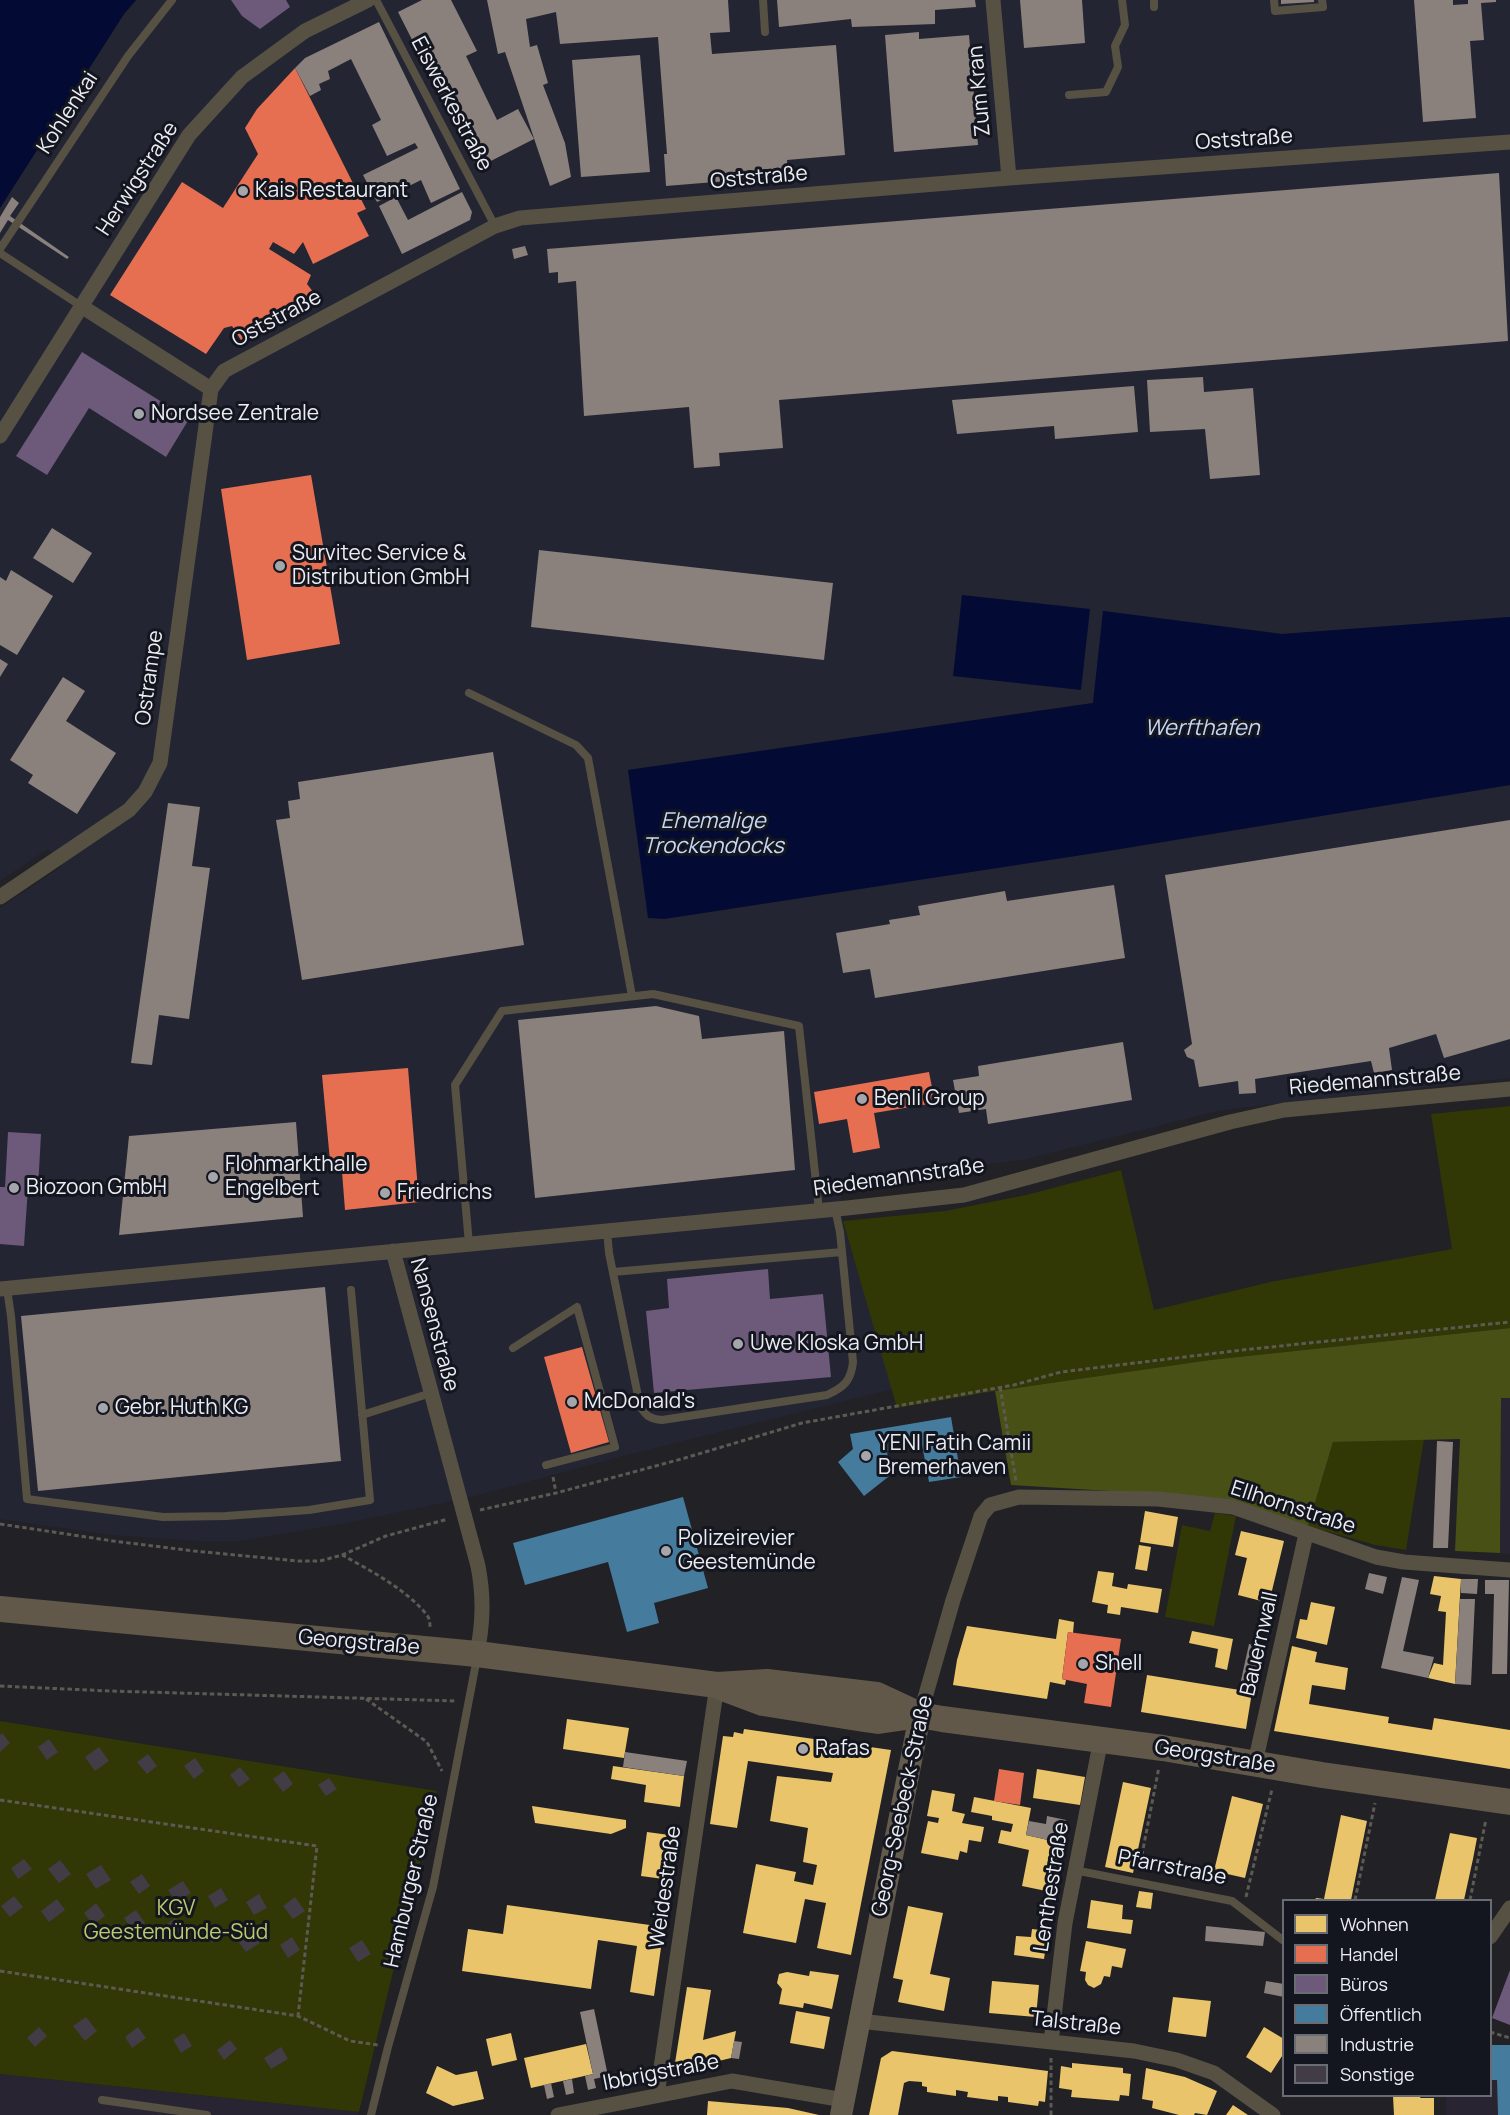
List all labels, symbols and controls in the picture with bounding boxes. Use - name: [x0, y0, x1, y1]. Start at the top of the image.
- street label: Eiswerkestraße: [405, 32, 497, 176]
- street label: Zum Kran: [963, 45, 997, 137]
- street label: Kohlenkai: [32, 67, 104, 159]
- street label: Herwigstraße: [92, 117, 184, 241]
- street label: Oststraße: [1194, 124, 1294, 156]
- street label: Oststraße: [709, 161, 809, 195]
- place label: Kais Restaurant: [255, 178, 408, 204]
- marker: Kais Restaurant: [236, 184, 250, 198]
- street label: Oststraße: [228, 285, 326, 353]
- place label: Nordsee Zentrale: [151, 401, 319, 427]
- marker: Nordsee Zentrale: [132, 407, 146, 421]
- place label: Survitec Service & Distribution GmbH: [292, 541, 470, 591]
- marker: Survitec Service & Distribution GmbH: [273, 559, 287, 573]
- street label: Ostrampe: [131, 629, 169, 727]
- water label: Werfthafen: [1145, 716, 1259, 742]
- water label: Ehemalige Trockendocks: [642, 809, 784, 860]
- street label: Riedemannstraße: [1288, 1061, 1462, 1101]
- place label: Benli Group: [874, 1086, 985, 1112]
- marker: Benli Group: [855, 1092, 869, 1106]
- place label: Flohmarkthalle Engelbert: [225, 1152, 367, 1202]
- street label: Riedemannstraße: [812, 1154, 986, 1202]
- marker: Flohmarkthalle Engelbert: [206, 1170, 220, 1184]
- place label: Biozoon GmbH: [26, 1175, 167, 1201]
- place label: Friedrichs: [397, 1180, 492, 1206]
- marker: Biozoon GmbH: [7, 1181, 21, 1195]
- marker: Friedrichs: [378, 1186, 392, 1200]
- street label: Nansenstraße: [404, 1256, 464, 1394]
- place label: Uwe Kloska GmbH: [750, 1331, 923, 1357]
- marker: Uwe Kloska GmbH: [731, 1337, 745, 1351]
- place label: McDonald's: [584, 1389, 695, 1415]
- place label: Gebr. Huth KG: [115, 1395, 248, 1421]
- marker: McDonald's: [565, 1395, 579, 1409]
- marker: Gebr. Huth KG: [96, 1401, 110, 1415]
- place label: YENI Fatih Camii Bremerhaven: [878, 1431, 1031, 1481]
- marker: YENI Fatih Camii Bremerhaven: [859, 1449, 873, 1463]
- street label: Ellhornstraße: [1227, 1476, 1359, 1540]
- place label: Polizeirevier Geestemünde: [678, 1526, 816, 1576]
- marker: Polizeirevier Geestemünde: [659, 1544, 673, 1558]
- street label: Bauernwall: [1236, 1589, 1284, 1699]
- street label: Georgstraße: [297, 1625, 421, 1661]
- place label: Shell: [1095, 1651, 1143, 1677]
- marker: Shell: [1076, 1657, 1090, 1671]
- street label: Georg-Seebeck-Straße: [867, 1693, 939, 1919]
- street label: Georgstraße: [1153, 1735, 1277, 1779]
- place label: Rafas: [815, 1736, 870, 1762]
- marker: Rafas: [796, 1742, 810, 1756]
- street label: Hamburger Straße: [380, 1792, 444, 1970]
- street label: Lenthestraße: [1029, 1820, 1075, 1954]
- street label: Weidestraße: [645, 1824, 687, 1950]
- street label: Pfarrstraße: [1116, 1845, 1228, 1891]
- park label: KGV Geestemünde-Süd: [84, 1896, 268, 1946]
- legend: [1282, 1899, 1492, 2097]
- text: Wohnen: [1340, 1912, 1409, 1936]
- text: Handel: [1340, 1942, 1398, 1966]
- text: Büros: [1340, 1972, 1388, 1996]
- text: Öffentlich: [1340, 2002, 1422, 2026]
- street label: Talstraße: [1030, 2007, 1122, 2041]
- text: Industrie: [1340, 2032, 1414, 2056]
- street label: Ibbrigstraße: [601, 2049, 721, 2097]
- text: Sonstige: [1340, 2062, 1414, 2086]

